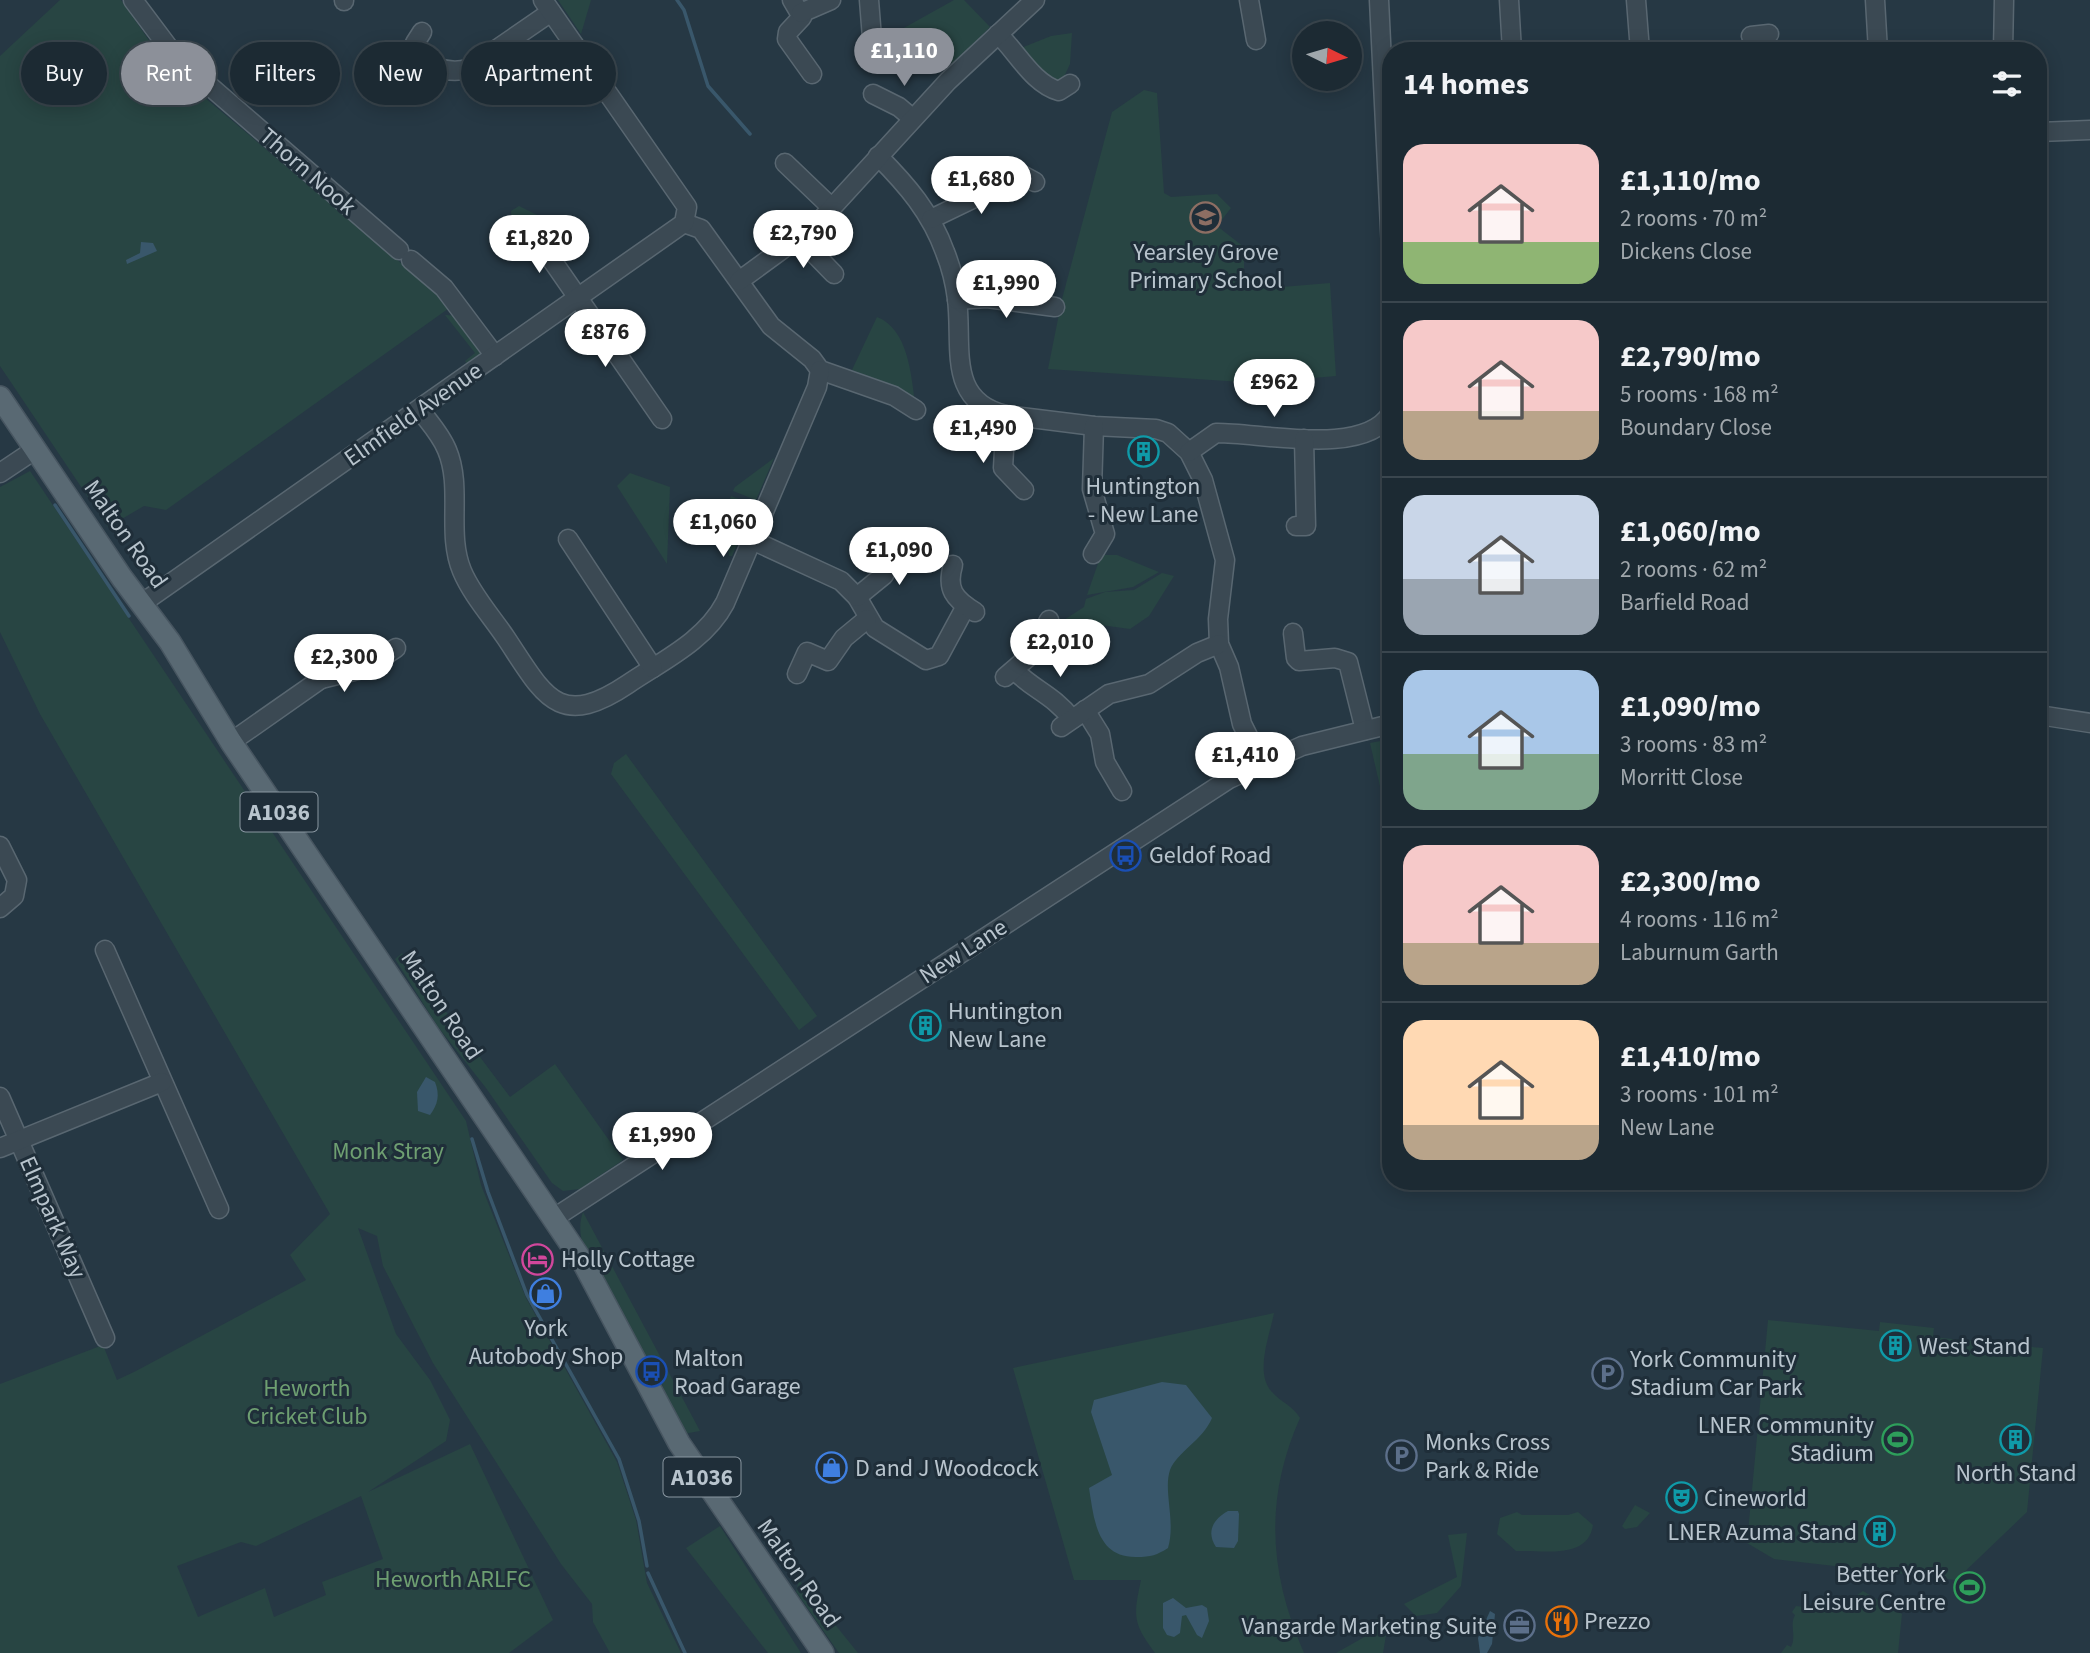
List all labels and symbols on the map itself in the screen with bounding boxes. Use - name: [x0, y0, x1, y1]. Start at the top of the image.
- north arrow: [1292, 21, 1362, 91]
- pin: £1,110: [847, 28, 961, 88]
- street label: Thorn Nook: [251, 119, 364, 224]
- pin: £1,680: [924, 156, 1038, 216]
- school or university icon: Yearsley Grove Primary School: [1189, 201, 1223, 235]
- pin: £2,790: [746, 210, 860, 270]
- pin: £1,820: [482, 216, 596, 275]
- place label: Yearsley Grove Primary School: [1129, 235, 1283, 298]
- pin: £1,990: [949, 260, 1063, 320]
- pin: £876: [564, 310, 646, 369]
- street label: Elmfield Avenue: [337, 354, 490, 475]
- pin: £962: [1233, 360, 1315, 419]
- pin: £1,490: [926, 406, 1040, 465]
- building icon: Huntington - New Lane: [1126, 435, 1160, 469]
- place label: Huntington - New Lane: [1086, 469, 1201, 532]
- street label: Malton Road: [75, 473, 176, 596]
- pin: £1,060: [666, 500, 780, 559]
- pin: £1,090: [842, 528, 956, 587]
- pin: £2,010: [1003, 620, 1117, 679]
- pin: £2,300: [287, 634, 401, 694]
- pin: £1,410: [1188, 732, 1302, 792]
- road number: A1036: [240, 792, 318, 832]
- bus stop icon: Geldof Road: [1109, 838, 1143, 872]
- place label: Geldof Road: [1149, 838, 1271, 873]
- street label: New Lane: [912, 910, 1014, 993]
- street label: Malton Road: [392, 943, 491, 1067]
- place label: Huntington New Lane: [948, 994, 1063, 1057]
- building icon: Huntington New Lane: [908, 1008, 942, 1042]
- pin: £1,990: [605, 1112, 719, 1172]
- park label: Monk Stray: [332, 1134, 444, 1169]
- street label: Elmpark Way: [10, 1150, 95, 1284]
- hotel icon: Holly Cottage: [521, 1242, 555, 1276]
- place label: Holly Cottage: [561, 1242, 695, 1277]
- shop icon: York Autobody Shop: [529, 1277, 563, 1311]
- place label: York Autobody Shop: [469, 1311, 623, 1374]
- building icon: West Stand: [1879, 1329, 1913, 1363]
- place label: West Stand: [1919, 1329, 2031, 1364]
- place label: Malton Road Garage: [674, 1341, 801, 1404]
- place label: York Community Stadium Car Park: [1629, 1342, 1803, 1405]
- bus stop icon: Malton Road Garage: [634, 1355, 668, 1389]
- parking icon: York Community Stadium Car Park: [1590, 1356, 1624, 1390]
- park label: Heworth Cricket Club: [246, 1371, 368, 1434]
- place label: LNER Community Stadium: [1698, 1408, 1874, 1471]
- sports icon: LNER Community Stadium: [1880, 1422, 1914, 1456]
- building icon: North Stand: [1999, 1422, 2033, 1456]
- place label: Monks Cross Park & Ride: [1425, 1425, 1550, 1488]
- parking icon: Monks Cross Park & Ride: [1385, 1439, 1419, 1473]
- shop icon: D and J Woodcock: [815, 1451, 849, 1485]
- place label: D and J Woodcock: [855, 1451, 1039, 1486]
- place label: North Stand: [1955, 1456, 2077, 1491]
- road number: A1036: [664, 1458, 740, 1496]
- theatre icon: Cineworld: [1664, 1481, 1698, 1515]
- place label: Cineworld: [1704, 1481, 1807, 1516]
- street label: Malton Road: [748, 1512, 849, 1635]
- place label: LNER Azuma Stand: [1667, 1515, 1857, 1550]
- building icon: LNER Azuma Stand: [1863, 1515, 1897, 1549]
- place label: Better York Leisure Centre: [1802, 1557, 1946, 1620]
- park label: Heworth ARLFC: [375, 1562, 531, 1597]
- sports icon: Better York Leisure Centre: [1952, 1571, 1986, 1605]
- restaurant icon: Prezzo: [1544, 1604, 1578, 1638]
- place label: Prezzo: [1584, 1604, 1651, 1639]
- place label: Vangarde Marketing Suite: [1242, 1609, 1497, 1644]
- office icon: Vangarde Marketing Suite: [1503, 1609, 1537, 1643]

